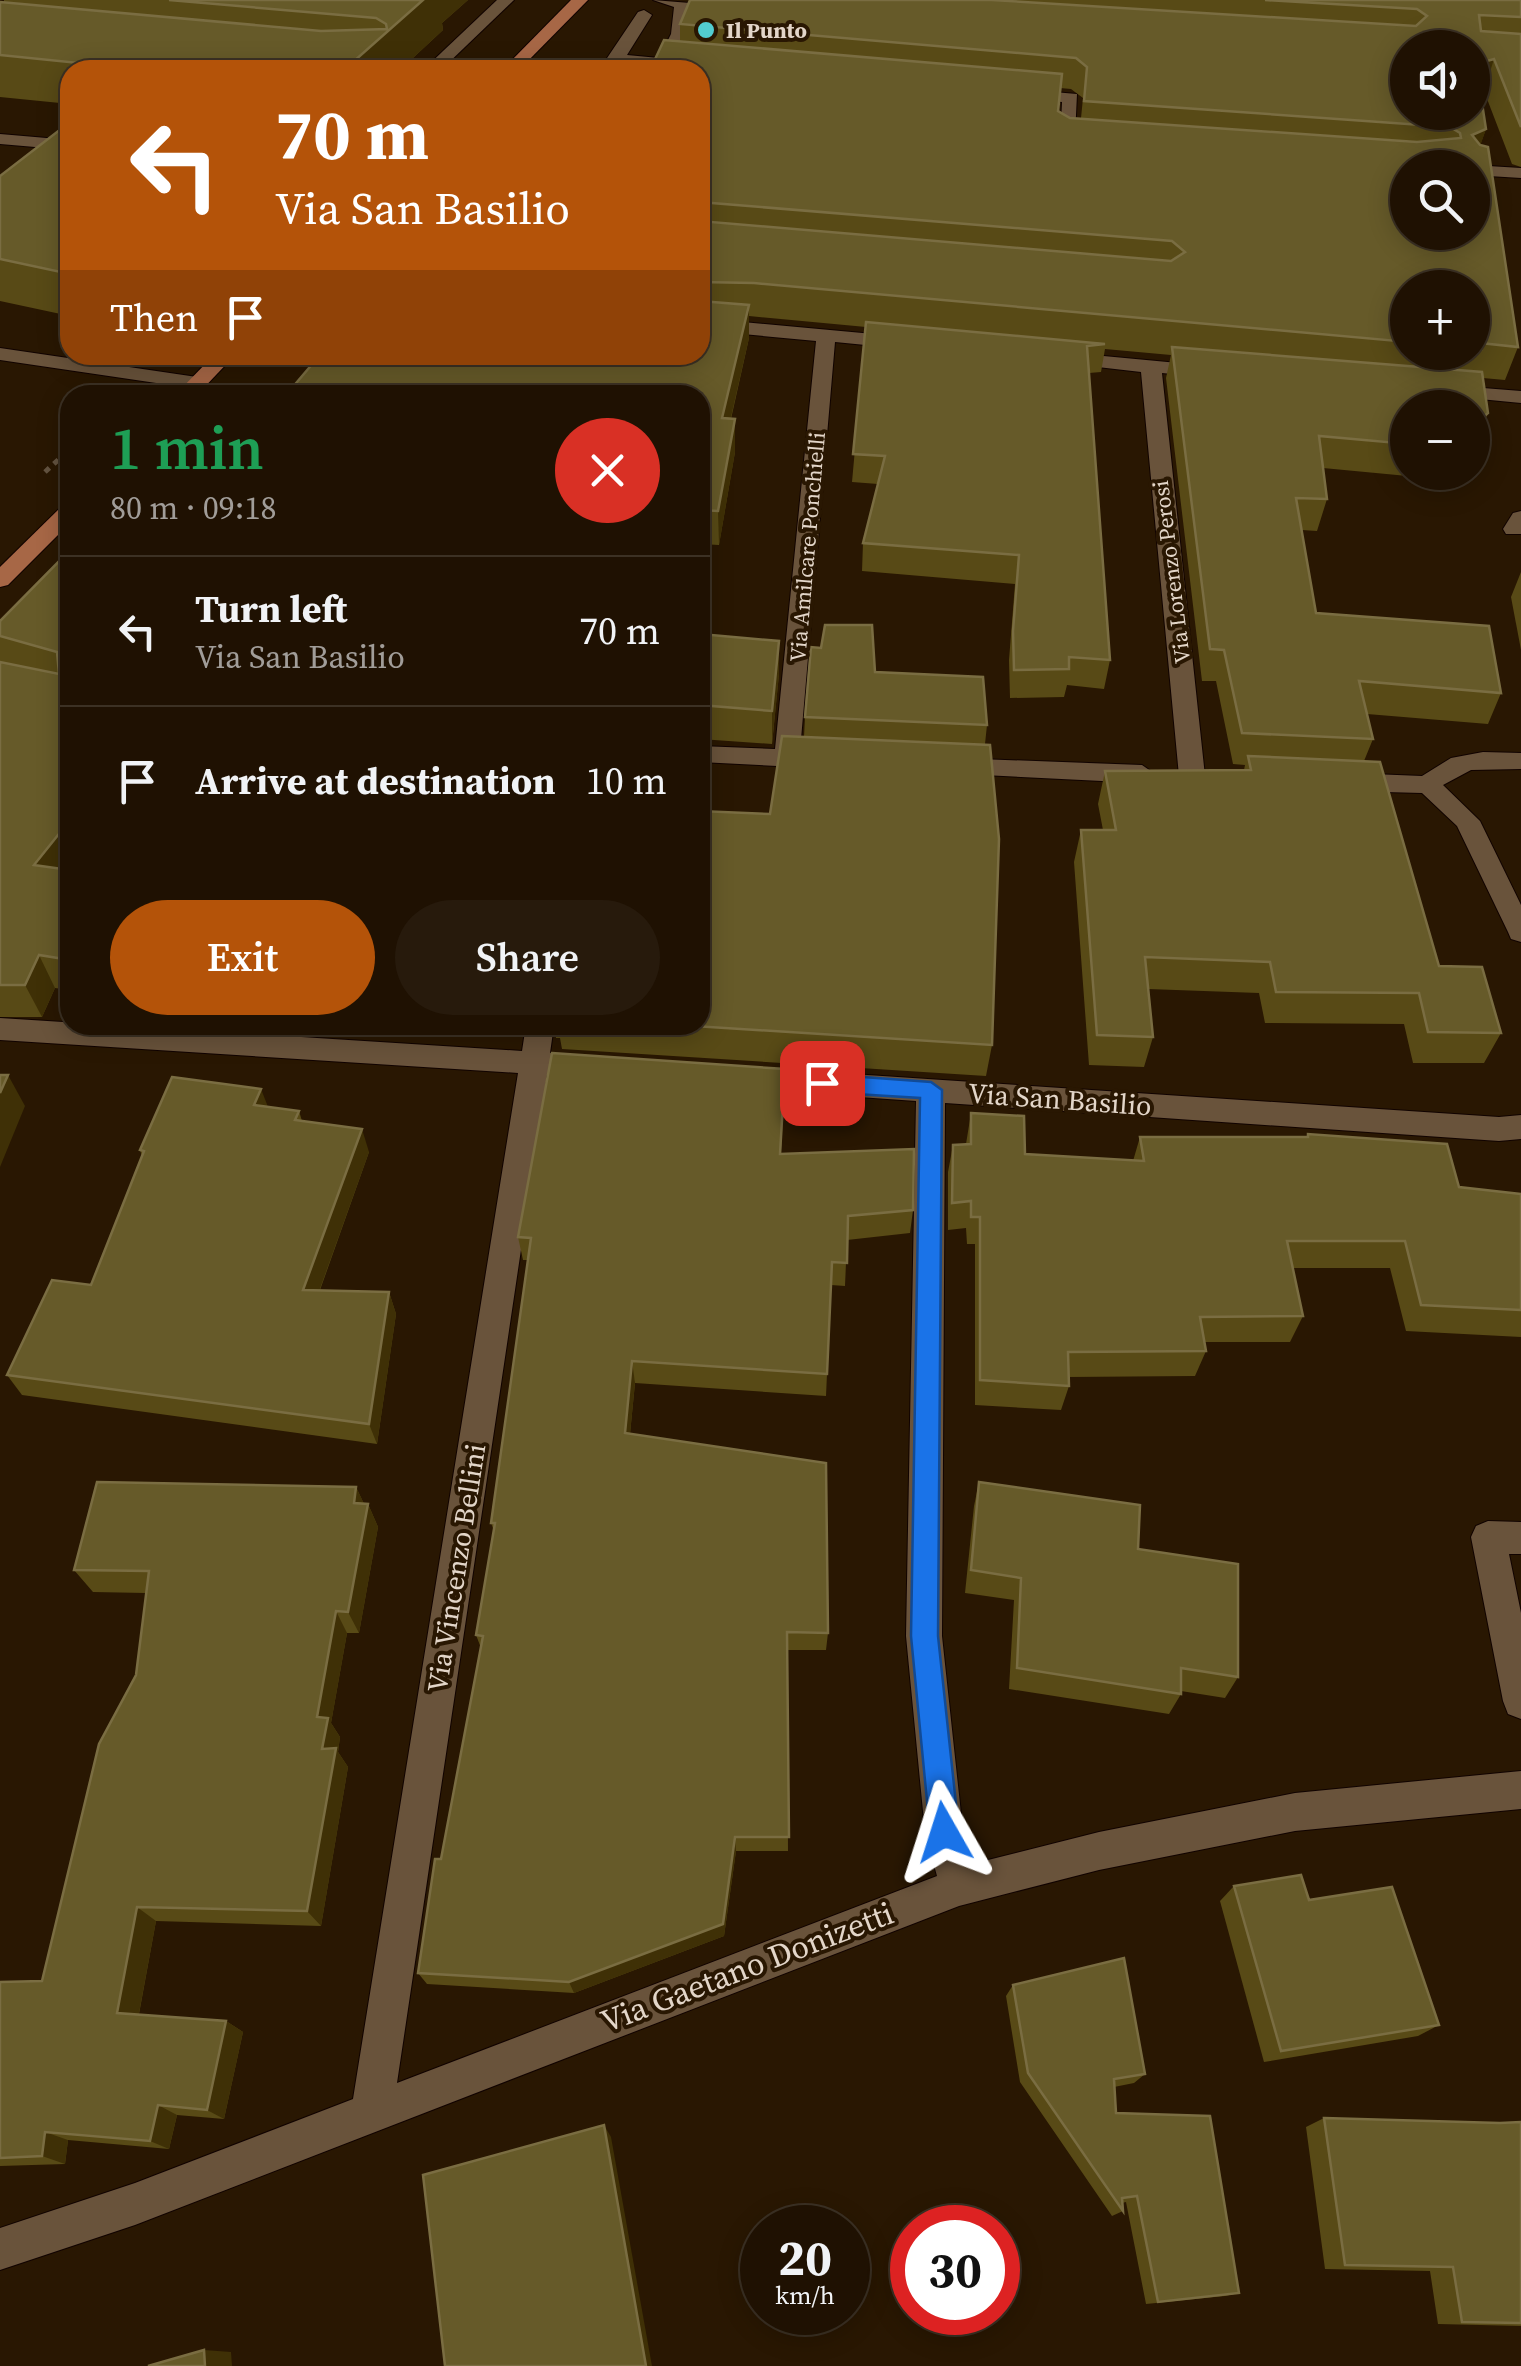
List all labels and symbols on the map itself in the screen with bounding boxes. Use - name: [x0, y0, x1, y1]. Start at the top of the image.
- place label: Il Punto: [726, 15, 807, 45]
- marker: Il Punto: [695, 19, 717, 41]
- street label: Via Amilcare Ponchielli: [782, 431, 832, 663]
- street label: Via Lorenzo Perosi: [1145, 479, 1197, 665]
- pin: [780, 1041, 865, 1126]
- street label: Via San Basilio: [967, 1074, 1153, 1124]
- street label: Via Vincenzo Bellini: [418, 1441, 494, 1695]
- position arrow: [892, 1780, 996, 1884]
- street label: Via Gaetano Donizetti: [594, 1891, 900, 2043]
- speed limit sign: 30: [890, 2205, 1020, 2335]

